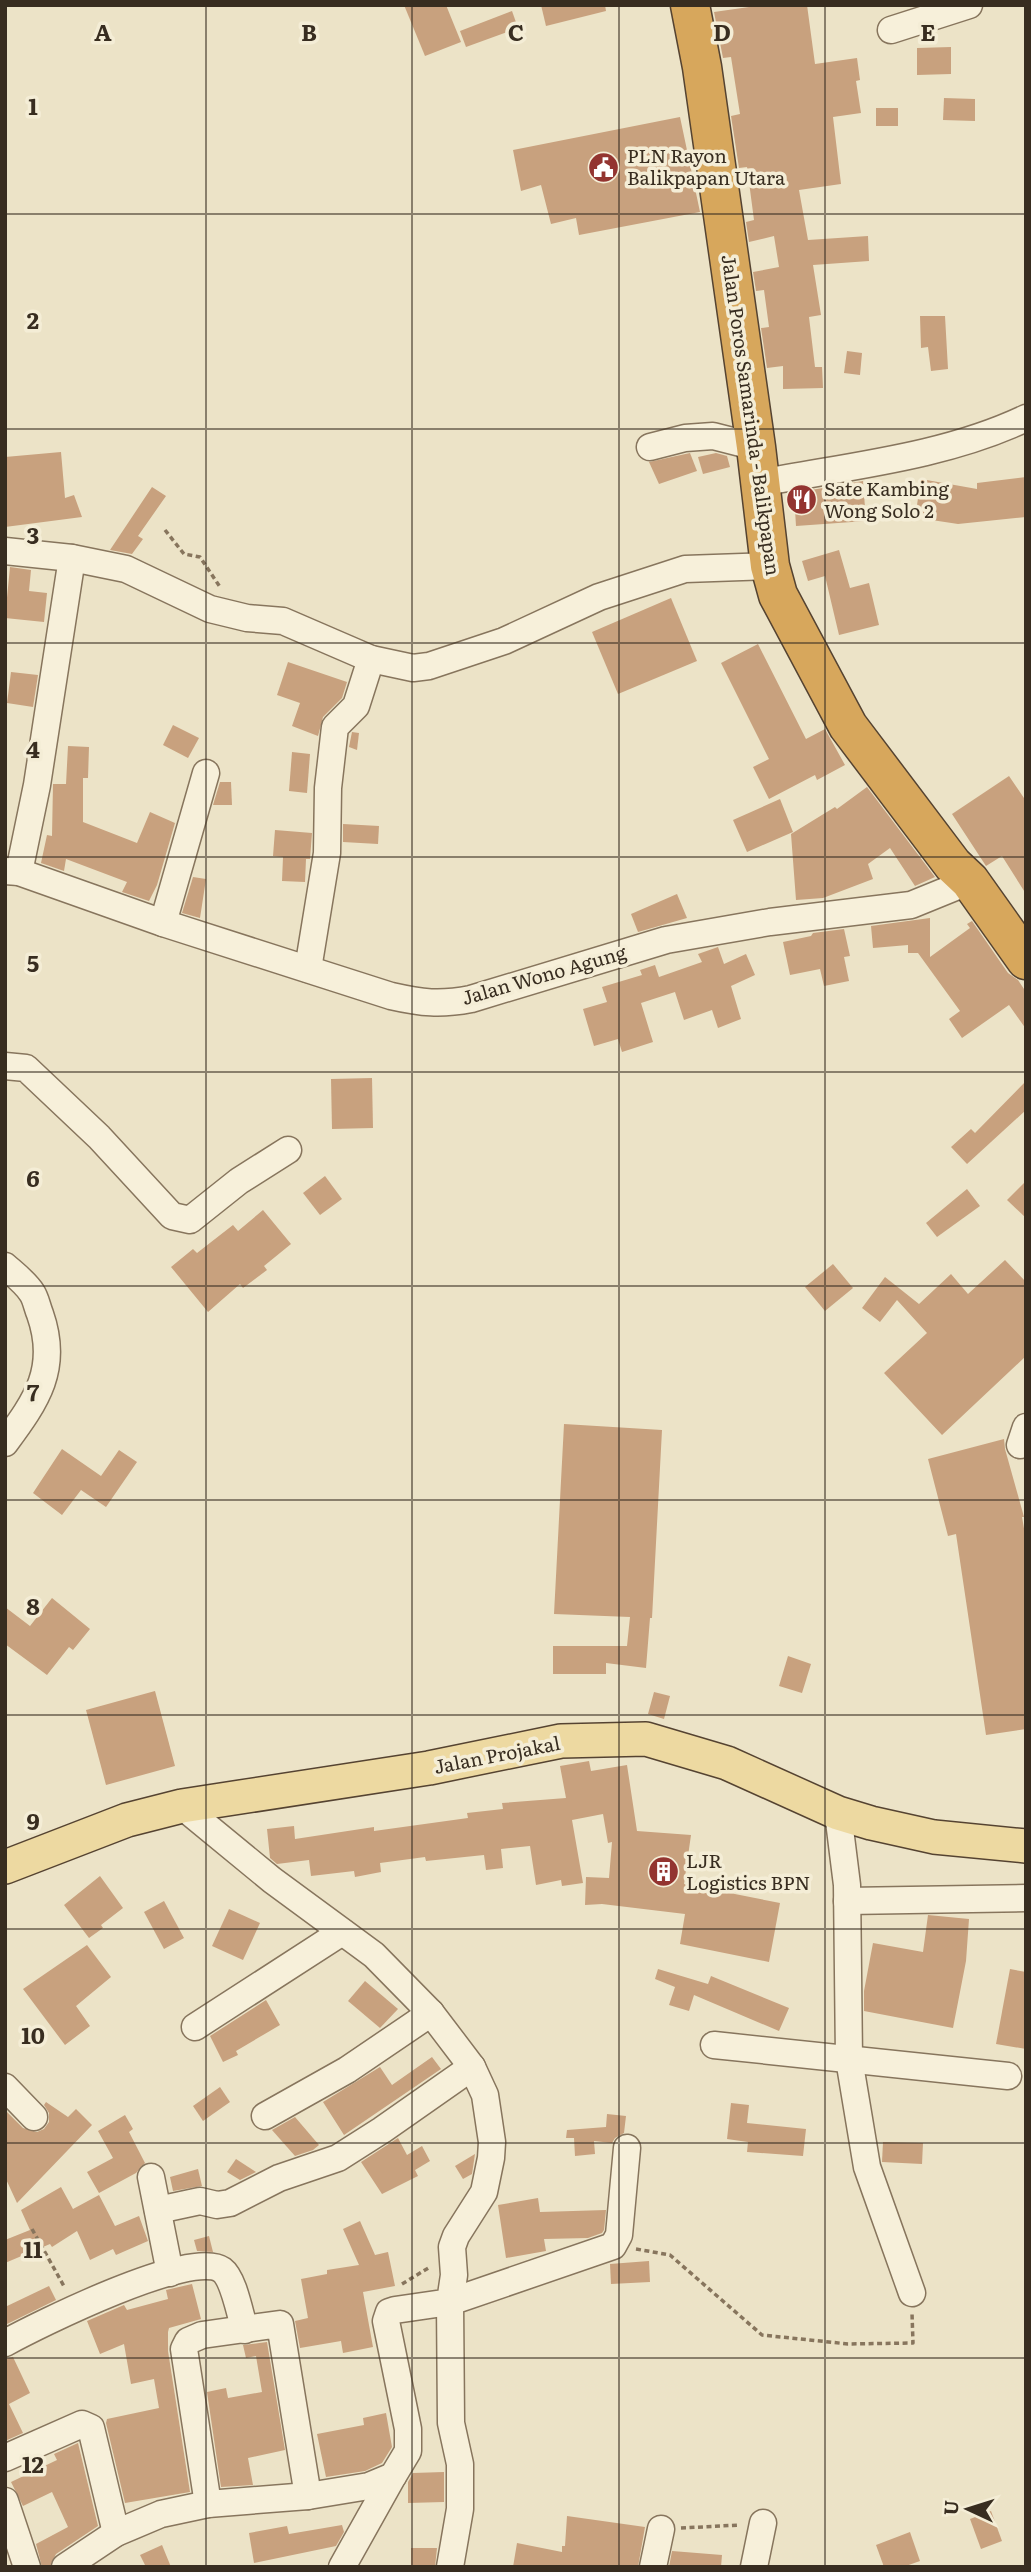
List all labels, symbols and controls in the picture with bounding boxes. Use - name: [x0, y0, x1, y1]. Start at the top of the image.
- text: A: [94, 14, 112, 48]
- text: B: [301, 14, 317, 48]
- text: C: [508, 14, 524, 48]
- text: D: [713, 14, 731, 48]
- text: E: [920, 14, 936, 48]
- text: 1: [28, 88, 38, 122]
- place label: PLN Rayon Balikpapan Utara: [627, 141, 786, 191]
- public building icon: PLN Rayon Balikpapan Utara: [587, 150, 621, 184]
- street label: Jalan Poros Samarinda - Balikpapan: [716, 252, 788, 577]
- text: 2: [27, 302, 39, 336]
- place label: Sate Kambing Wong Solo 2: [824, 474, 949, 524]
- restaurant icon: Sate Kambing Wong Solo 2: [784, 483, 818, 517]
- text: 3: [27, 517, 39, 551]
- text: 4: [26, 731, 40, 765]
- street label: Jalan Wono Agung: [458, 937, 630, 1011]
- text: 5: [27, 945, 39, 979]
- text: 6: [26, 1160, 40, 1194]
- text: 7: [27, 1374, 40, 1408]
- text: 8: [26, 1588, 40, 1622]
- street label: Jalan Projakal: [431, 1728, 562, 1780]
- text: 9: [26, 1803, 40, 1837]
- place label: LJR Logistics BPN: [686, 1846, 810, 1896]
- building icon: LJR Logistics BPN: [646, 1855, 680, 1889]
- text: 10: [21, 2017, 45, 2051]
- text: 11: [23, 2231, 43, 2265]
- text: 12: [22, 2446, 44, 2480]
- north arrow: [933, 2474, 1003, 2544]
- text: U: [936, 2499, 965, 2516]

